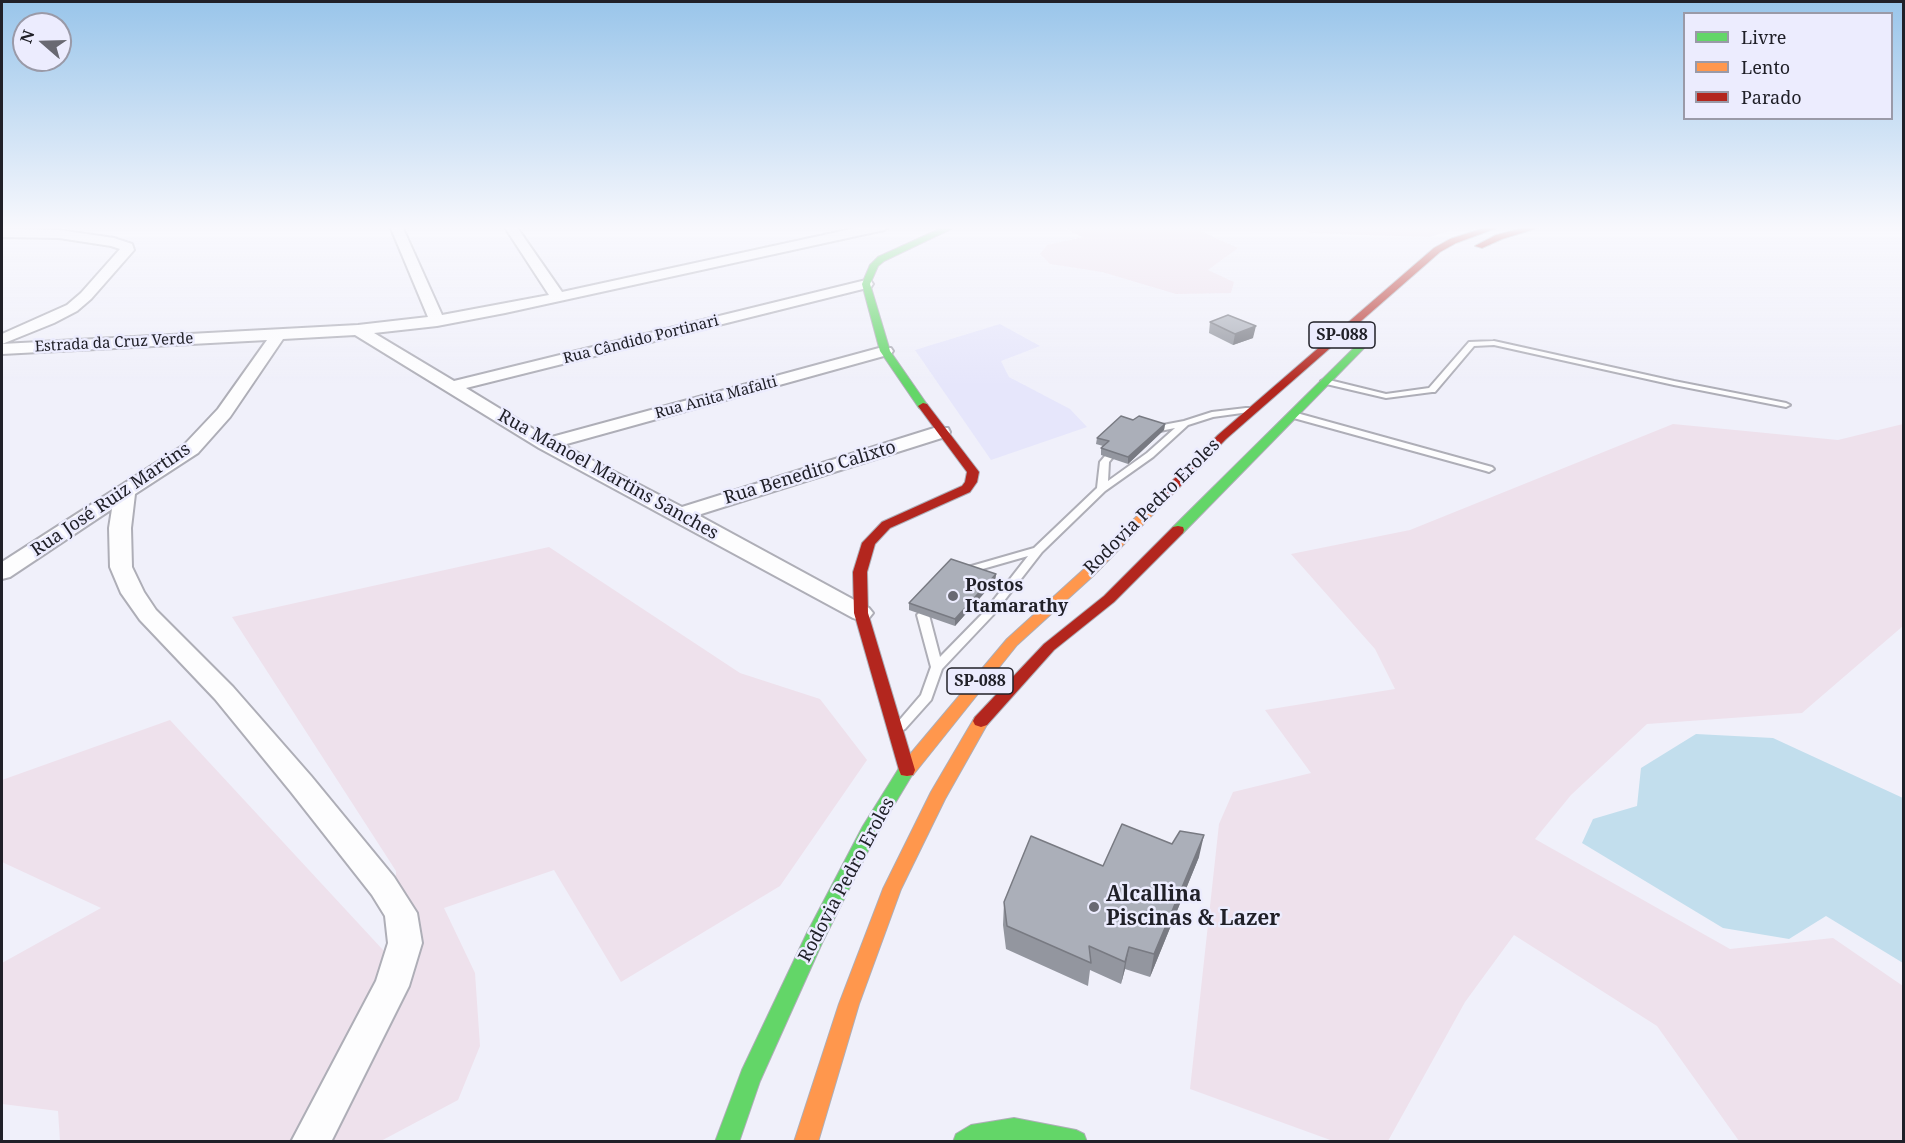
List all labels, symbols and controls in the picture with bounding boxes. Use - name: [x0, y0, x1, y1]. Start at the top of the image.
- north arrow: [12, 12, 72, 72]
- legend: [1683, 12, 1893, 120]
- text: Livre: [1741, 25, 1787, 49]
- text: N: [14, 27, 39, 46]
- text: Lento: [1741, 55, 1790, 79]
- text: Parado: [1741, 85, 1802, 109]
- street label: Rua Cândido Portinari: [561, 312, 721, 368]
- road number: SP-088: [1309, 322, 1375, 348]
- street label: Estrada da Cruz Verde: [34, 330, 194, 356]
- street label: Rua Anita Mafalti: [653, 373, 779, 423]
- street label: Rua Manoel Martins Sanches: [494, 405, 722, 545]
- street label: Rodovia Pedro Eroles: [1080, 435, 1224, 579]
- street label: Rua Benedito Calixto: [721, 437, 899, 509]
- street label: Rua José Ruiz Martins: [27, 439, 195, 561]
- place label: Postos Itamarathy: [965, 575, 1068, 618]
- marker: Postos Itamarathy: [946, 589, 960, 603]
- road number: SP-088: [947, 668, 1013, 694]
- street label: Rodovia Pedro Eroles: [794, 794, 900, 966]
- place label: Alcallina Piscinas & Lazer: [1106, 882, 1280, 932]
- marker: Alcallina Piscinas & Lazer: [1087, 900, 1101, 914]

